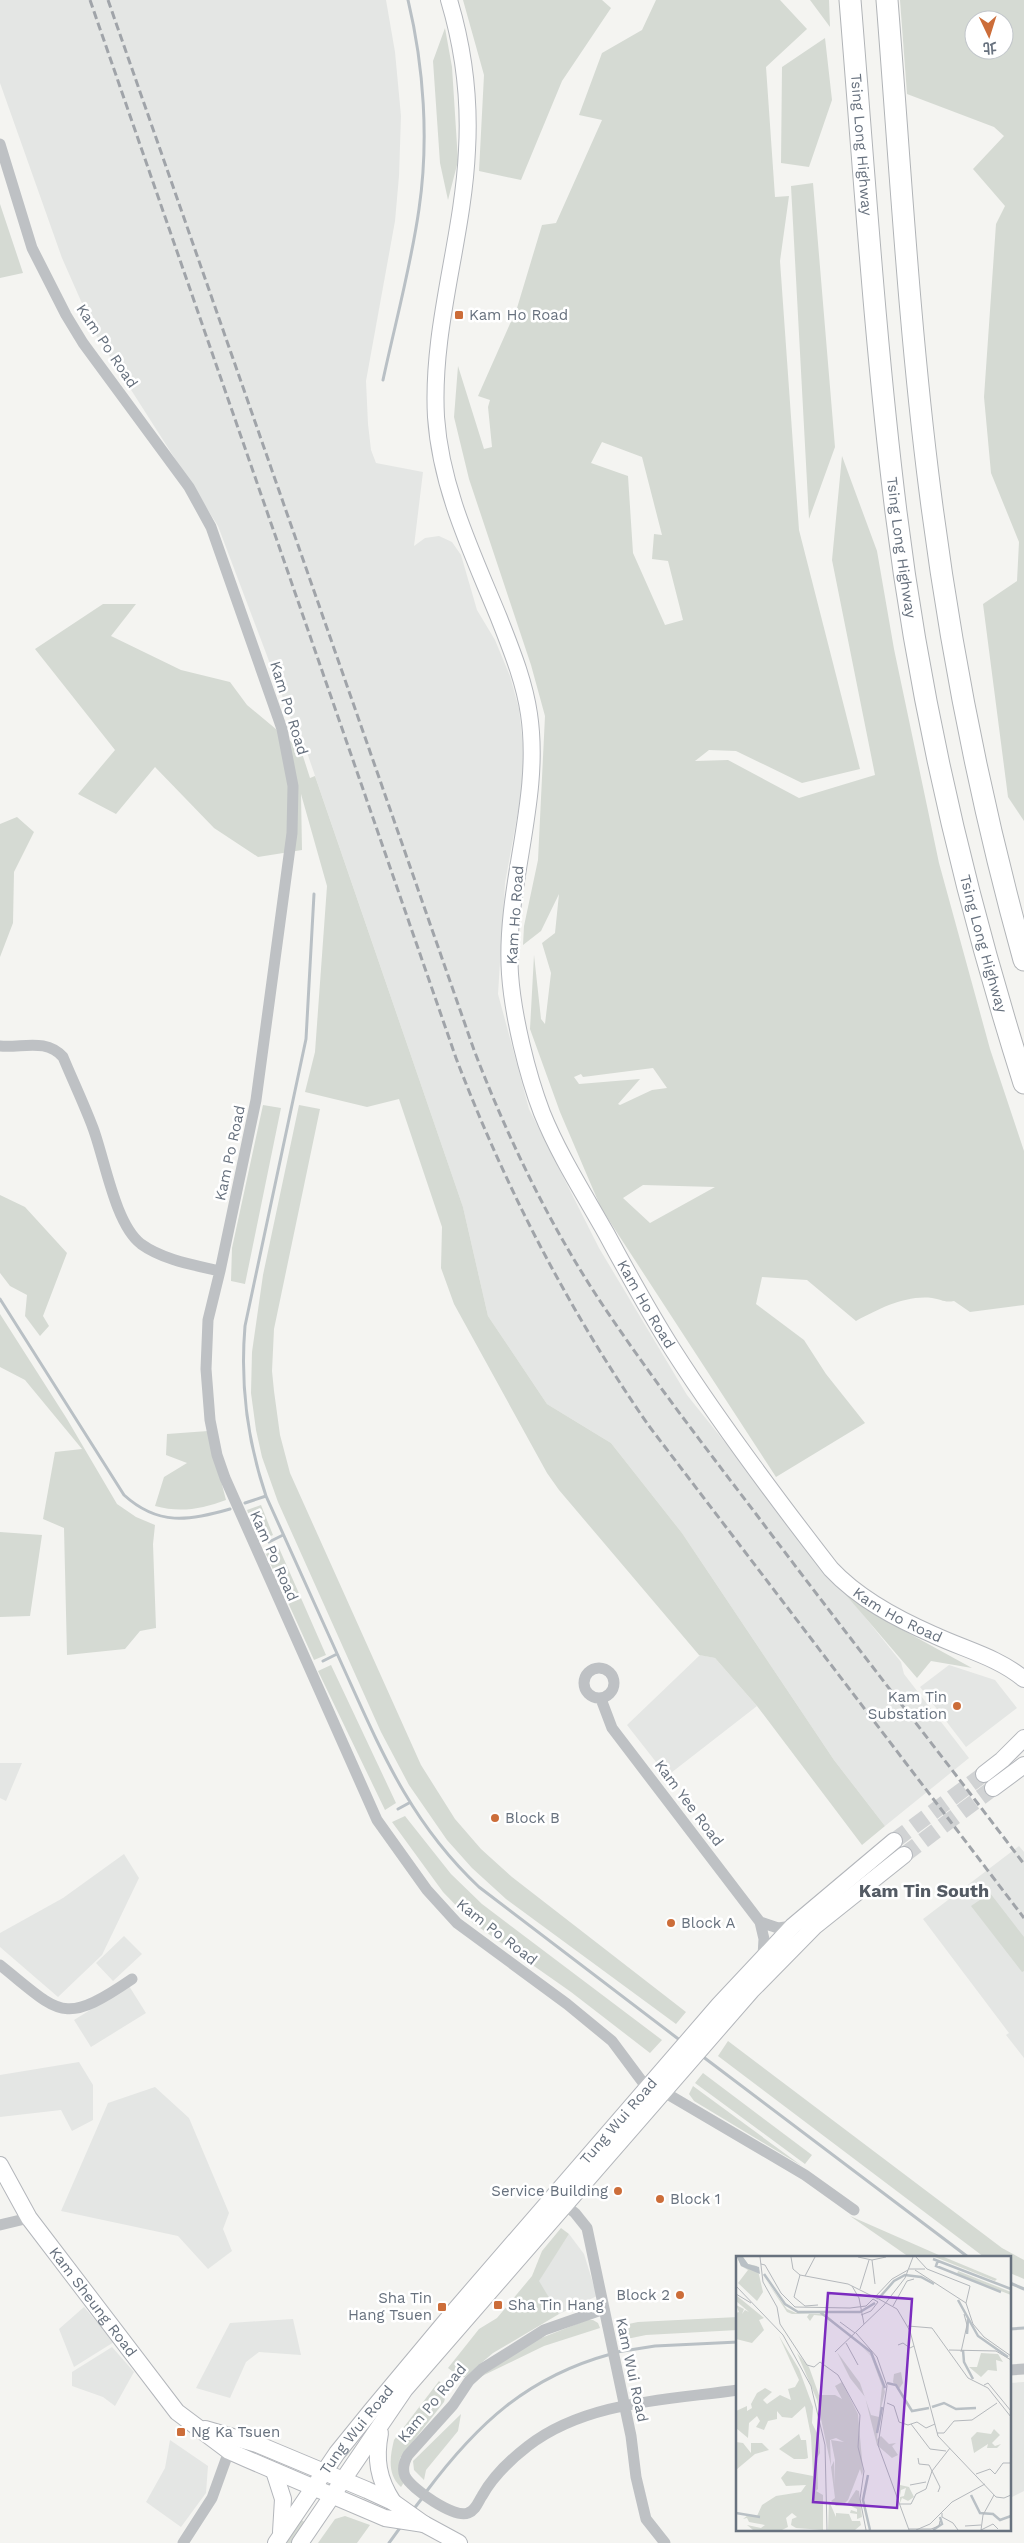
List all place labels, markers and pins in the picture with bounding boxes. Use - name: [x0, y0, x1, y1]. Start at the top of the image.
- place label: Kam Ho Road: [469, 306, 568, 324]
- marker: Kam Ho Road: [453, 309, 465, 321]
- place label: Kam Tin Substation: [868, 1688, 947, 1723]
- marker: Kam Tin Substation: [951, 1700, 963, 1712]
- place label: Block B: [505, 1809, 560, 1827]
- marker: Block B: [489, 1812, 501, 1824]
- place label: Block A: [681, 1914, 735, 1932]
- marker: Block A: [665, 1917, 677, 1929]
- place label: Service Building: [491, 2182, 608, 2200]
- marker: Service Building: [612, 2185, 624, 2197]
- place label: Block 1: [670, 2190, 721, 2208]
- marker: Block 1: [654, 2193, 666, 2205]
- place label: Block 2: [616, 2286, 670, 2304]
- place label: Sha Tin Hang Tsuen: [348, 2289, 432, 2324]
- marker: Block 2: [674, 2289, 686, 2301]
- place label: Sha Tin Hang: [508, 2296, 604, 2314]
- marker: Sha Tin Hang: [492, 2299, 504, 2311]
- marker: Sha Tin Hang Tsuen: [436, 2301, 448, 2313]
- place label: Ng Ka Tsuen: [191, 2423, 280, 2441]
- marker: Ng Ka Tsuen: [175, 2426, 187, 2438]

